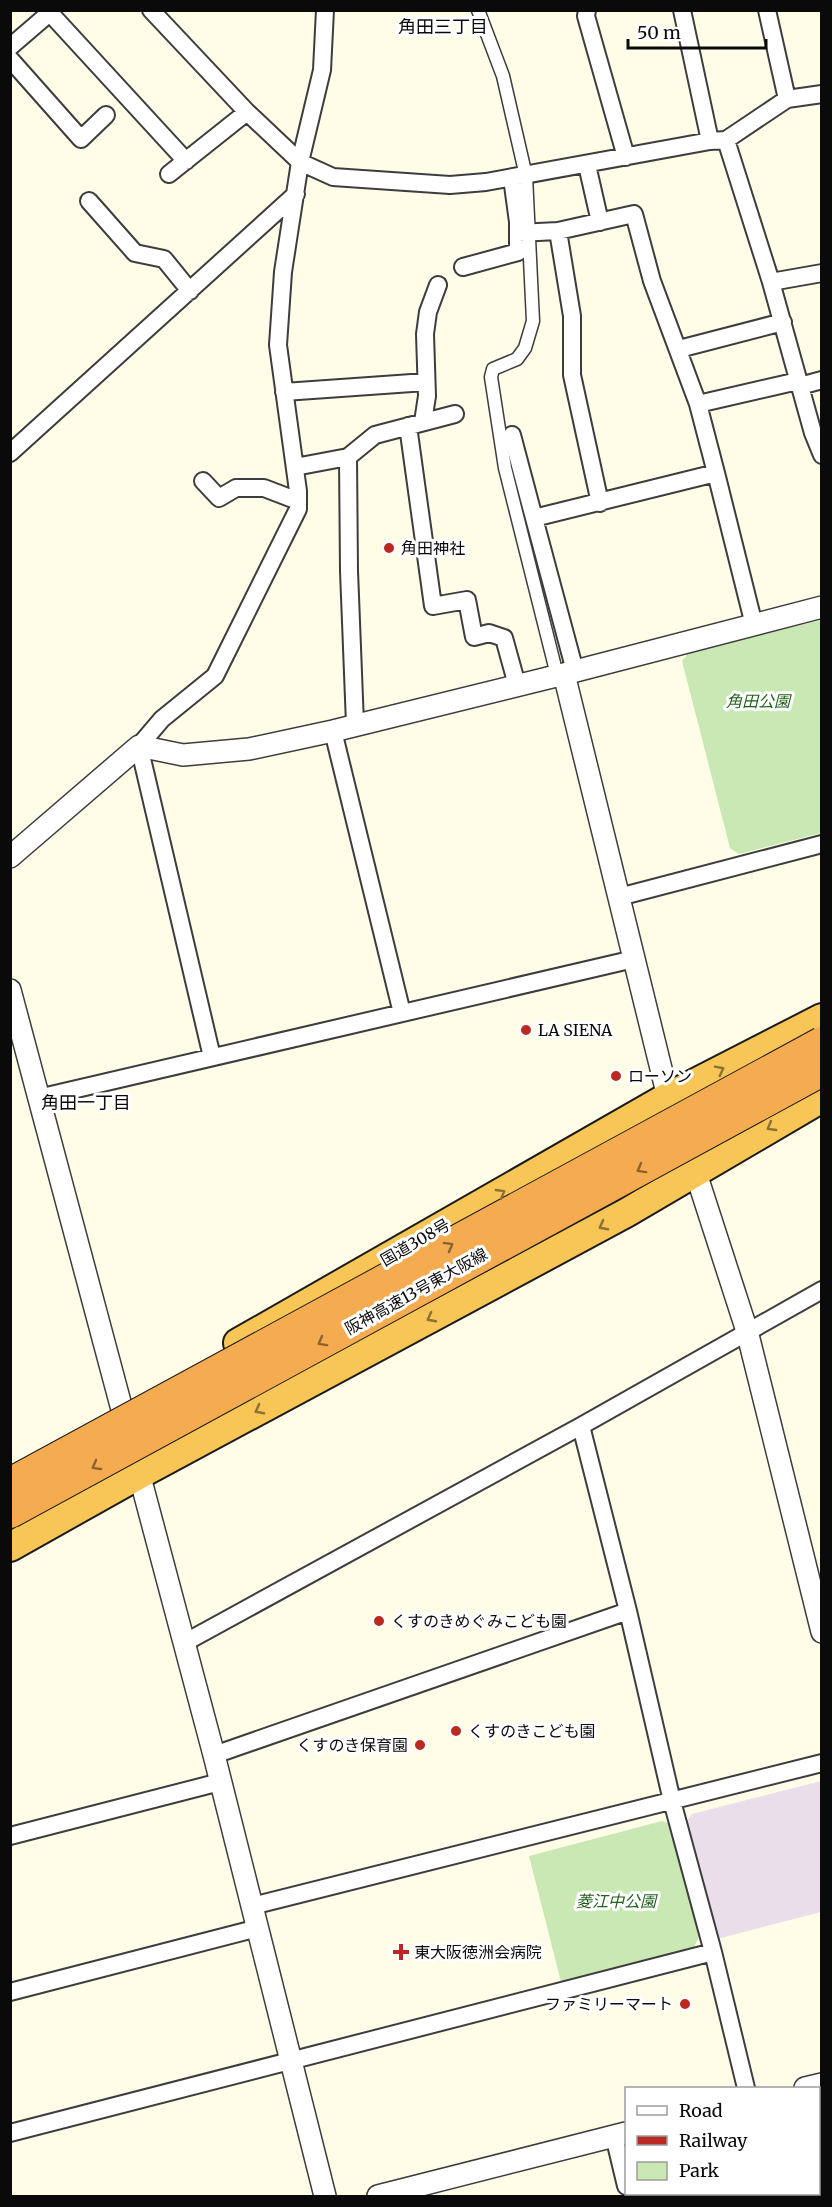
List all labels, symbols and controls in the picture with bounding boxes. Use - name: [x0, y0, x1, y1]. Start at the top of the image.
- scale bar: [628, 12, 766, 50]
- district label: 角田三丁目: [398, 15, 488, 38]
- text: 50 m: [637, 21, 681, 44]
- place label: 角田神社: [401, 538, 465, 558]
- marker: 角田神社: [382, 541, 396, 555]
- park label: 角田公園: [726, 691, 792, 711]
- place label: LA SIENA: [538, 1020, 613, 1040]
- marker: LA SIENA: [519, 1023, 533, 1037]
- place label: ローソン: [628, 1066, 692, 1086]
- one-way arrow: [713, 1066, 724, 1077]
- marker: ローソン: [609, 1069, 623, 1083]
- district label: 角田一丁目: [41, 1091, 131, 1114]
- one-way arrow: [767, 1120, 777, 1132]
- one-way arrow: [637, 1162, 647, 1173]
- one-way arrow: [494, 1188, 505, 1200]
- street label: 国道308号: [377, 1214, 453, 1270]
- one-way arrow: [598, 1219, 609, 1230]
- one-way arrow: [443, 1242, 454, 1253]
- street label: 阪神高速13号東大阪線: [341, 1243, 491, 1339]
- one-way arrow: [427, 1311, 437, 1322]
- one-way arrow: [318, 1335, 328, 1346]
- one-way arrow: [255, 1403, 265, 1414]
- one-way arrow: [91, 1459, 102, 1470]
- place label: くすのきめぐみこども園: [391, 1611, 567, 1631]
- marker: くすのきめぐみこども園: [372, 1614, 386, 1628]
- place label: くすのきこども園: [468, 1721, 596, 1741]
- marker: くすのきこども園: [449, 1724, 463, 1738]
- place label: くすのき保育園: [296, 1735, 408, 1755]
- marker: くすのき保育園: [413, 1738, 427, 1752]
- park label: 菱江中公園: [576, 1891, 658, 1911]
- place label: 東大阪徳洲会病院: [414, 1942, 542, 1962]
- marker: 東大阪徳洲会病院: [392, 1943, 410, 1961]
- place label: ファミリーマート: [545, 1994, 673, 2014]
- marker: ファミリーマート: [678, 1997, 692, 2011]
- legend: [625, 2087, 820, 2195]
- text: Road: [679, 2099, 723, 2122]
- text: Railway: [679, 2129, 748, 2152]
- text: Park: [679, 2159, 720, 2182]

